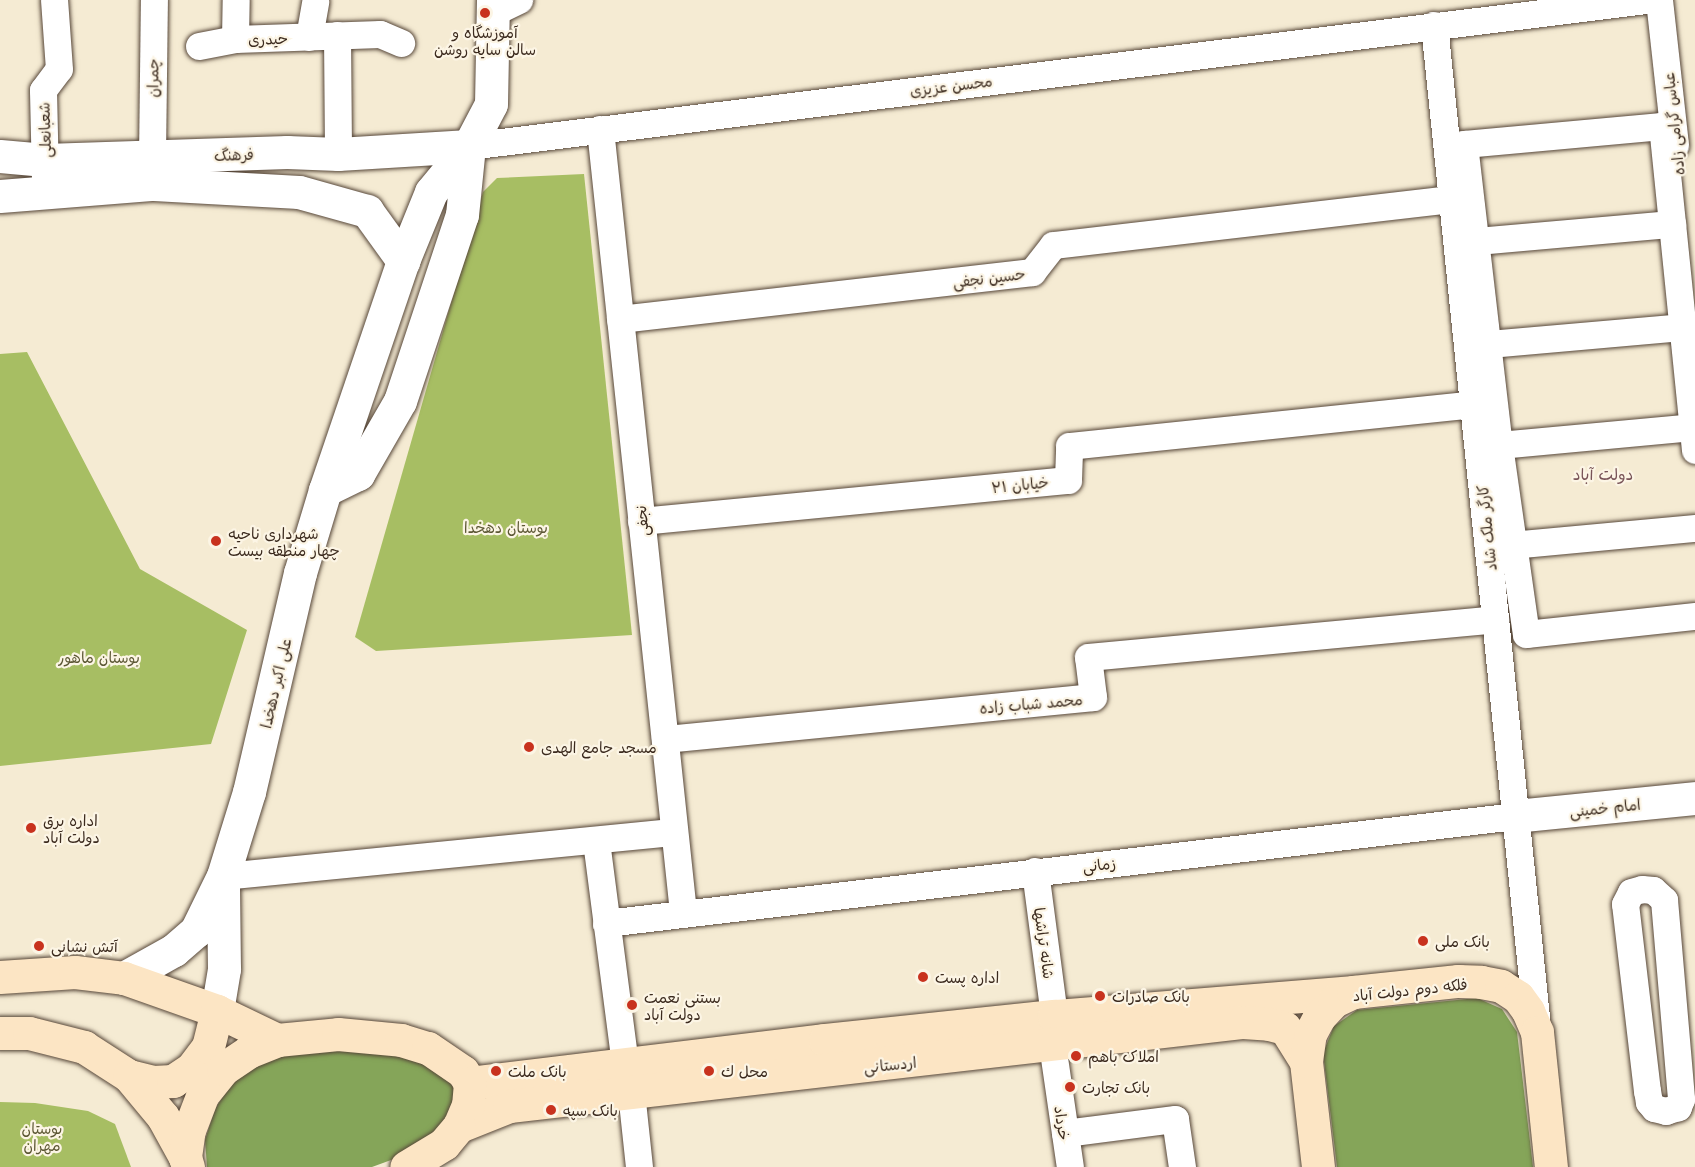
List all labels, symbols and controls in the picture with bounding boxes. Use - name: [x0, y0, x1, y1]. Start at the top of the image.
- marker: آموزشگاه و سالن سایه روشن: [478, 6, 492, 20]
- place label: آموزشگاه و سالن سایه روشن: [434, 22, 536, 57]
- street label: حیدری: [248, 28, 288, 48]
- street label: چمران: [143, 58, 161, 98]
- street label: محسن عزیزی: [909, 71, 993, 99]
- street label: عباس گرامی زاده: [1659, 72, 1687, 176]
- street label: شعبانعلی: [34, 102, 54, 158]
- street label: فرهنگ: [214, 144, 254, 164]
- street label: حسین نجفی: [952, 264, 1026, 290]
- district label: دولت آباد: [1573, 463, 1633, 483]
- street label: خیابان ۲۱: [990, 472, 1050, 496]
- street label: کارگر ملک شاد: [1473, 484, 1499, 572]
- street label: نجفی: [630, 505, 652, 537]
- park label: بوستان دهخدا: [464, 518, 548, 536]
- place label: شهرداری ناحیه چهار منطقه بیست: [228, 523, 340, 558]
- marker: شهرداری ناحیه چهار منطقه بیست: [209, 534, 223, 548]
- street label: علی اکبر دهخدا: [256, 636, 294, 730]
- park label: بوستان ماهور: [58, 648, 140, 666]
- street label: محمد شباب زاده: [979, 690, 1083, 716]
- place label: مسجد جامع الهدی: [541, 738, 657, 756]
- marker: مسجد جامع الهدی: [522, 740, 536, 754]
- street label: امام خمینی: [1569, 794, 1641, 820]
- place label: اداره برق دولت آباد: [43, 810, 100, 845]
- marker: اداره برق دولت آباد: [24, 821, 38, 835]
- street label: زمانی: [1081, 853, 1117, 875]
- street label: شانه تراشها: [1031, 906, 1059, 980]
- place label: بانک ملی: [1435, 932, 1490, 950]
- marker: بانک ملی: [1416, 934, 1430, 948]
- place label: آتش نشانی: [51, 937, 118, 955]
- marker: آتش نشانی: [32, 939, 46, 953]
- place label: اداره پست: [935, 968, 999, 986]
- marker: اداره پست: [916, 970, 930, 984]
- street label: فلکه دوم دولت آباد: [1352, 974, 1468, 1004]
- place label: بستنی نعمت دولت آباد: [644, 987, 721, 1022]
- place label: بانک صادرات: [1112, 987, 1190, 1005]
- marker: بانک صادرات: [1093, 989, 1107, 1003]
- marker: بستنی نعمت دولت آباد: [625, 998, 639, 1012]
- place label: املاک باهم: [1088, 1047, 1159, 1065]
- marker: املاک باهم: [1069, 1049, 1083, 1063]
- street label: اردستانی: [863, 1052, 917, 1076]
- place label: بانک ملت: [508, 1062, 567, 1080]
- place label: محل ك: [721, 1062, 768, 1080]
- marker: بانک ملت: [489, 1064, 503, 1078]
- marker: محل ك: [702, 1064, 716, 1078]
- place label: بانک تجارت: [1082, 1078, 1150, 1096]
- marker: بانک تجارت: [1063, 1080, 1077, 1094]
- place label: بانک سپه: [563, 1101, 618, 1119]
- marker: بانک سپه: [544, 1103, 558, 1117]
- street label: خرداد: [1052, 1105, 1074, 1141]
- park label: بوستان مهران: [22, 1118, 62, 1153]

